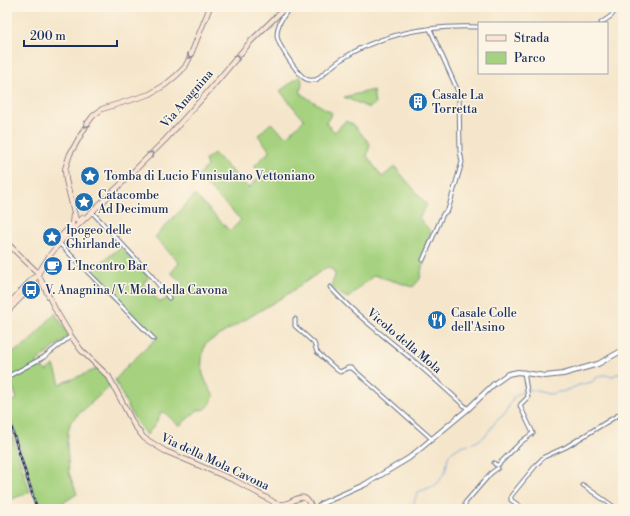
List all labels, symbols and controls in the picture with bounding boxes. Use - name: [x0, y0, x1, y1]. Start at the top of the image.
- scale bar: [24, 22, 117, 48]
- legend: [478, 22, 608, 74]
- text: 200 m: [30, 29, 66, 44]
- text: Strada: [514, 31, 550, 46]
- text: Parco: [514, 51, 546, 66]
- one-way arrow: [187, 52, 195, 59]
- one-way arrow: [233, 54, 240, 61]
- street label: Via Anagnina: [157, 66, 217, 132]
- place label: Casale La Torretta: [432, 88, 485, 117]
- building icon: Casale La Torretta: [407, 91, 429, 113]
- one-way arrow: [84, 121, 91, 128]
- one-way arrow: [146, 151, 154, 159]
- place icon: Tomba di Lucio Funisulano Vettoniano: [79, 165, 101, 187]
- place label: Tomba di Lucio Funisulano Vettoniano: [104, 169, 315, 184]
- place label: Catacombe Ad Decimum: [97, 188, 169, 217]
- place icon: Catacombe Ad Decimum: [73, 191, 95, 213]
- place label: Ipogeo delle Ghirlande: [66, 223, 132, 252]
- place icon: Ipogeo delle Ghirlande: [41, 226, 63, 248]
- cafe icon: L'Incontro Bar: [42, 255, 64, 277]
- place label: L'Incontro Bar: [67, 259, 148, 274]
- bus stop icon: V. Anagnina / V. Mola della Cavona: [20, 279, 42, 301]
- place label: V. Anagnina / V. Mola della Cavona: [44, 283, 228, 298]
- street label: Vicolo della Mola: [363, 305, 445, 377]
- place label: Casale Colle dell'Asino: [451, 306, 517, 335]
- restaurant icon: Casale Colle dell'Asino: [426, 309, 448, 331]
- street label: Via della Mola Cavona: [157, 430, 273, 494]

